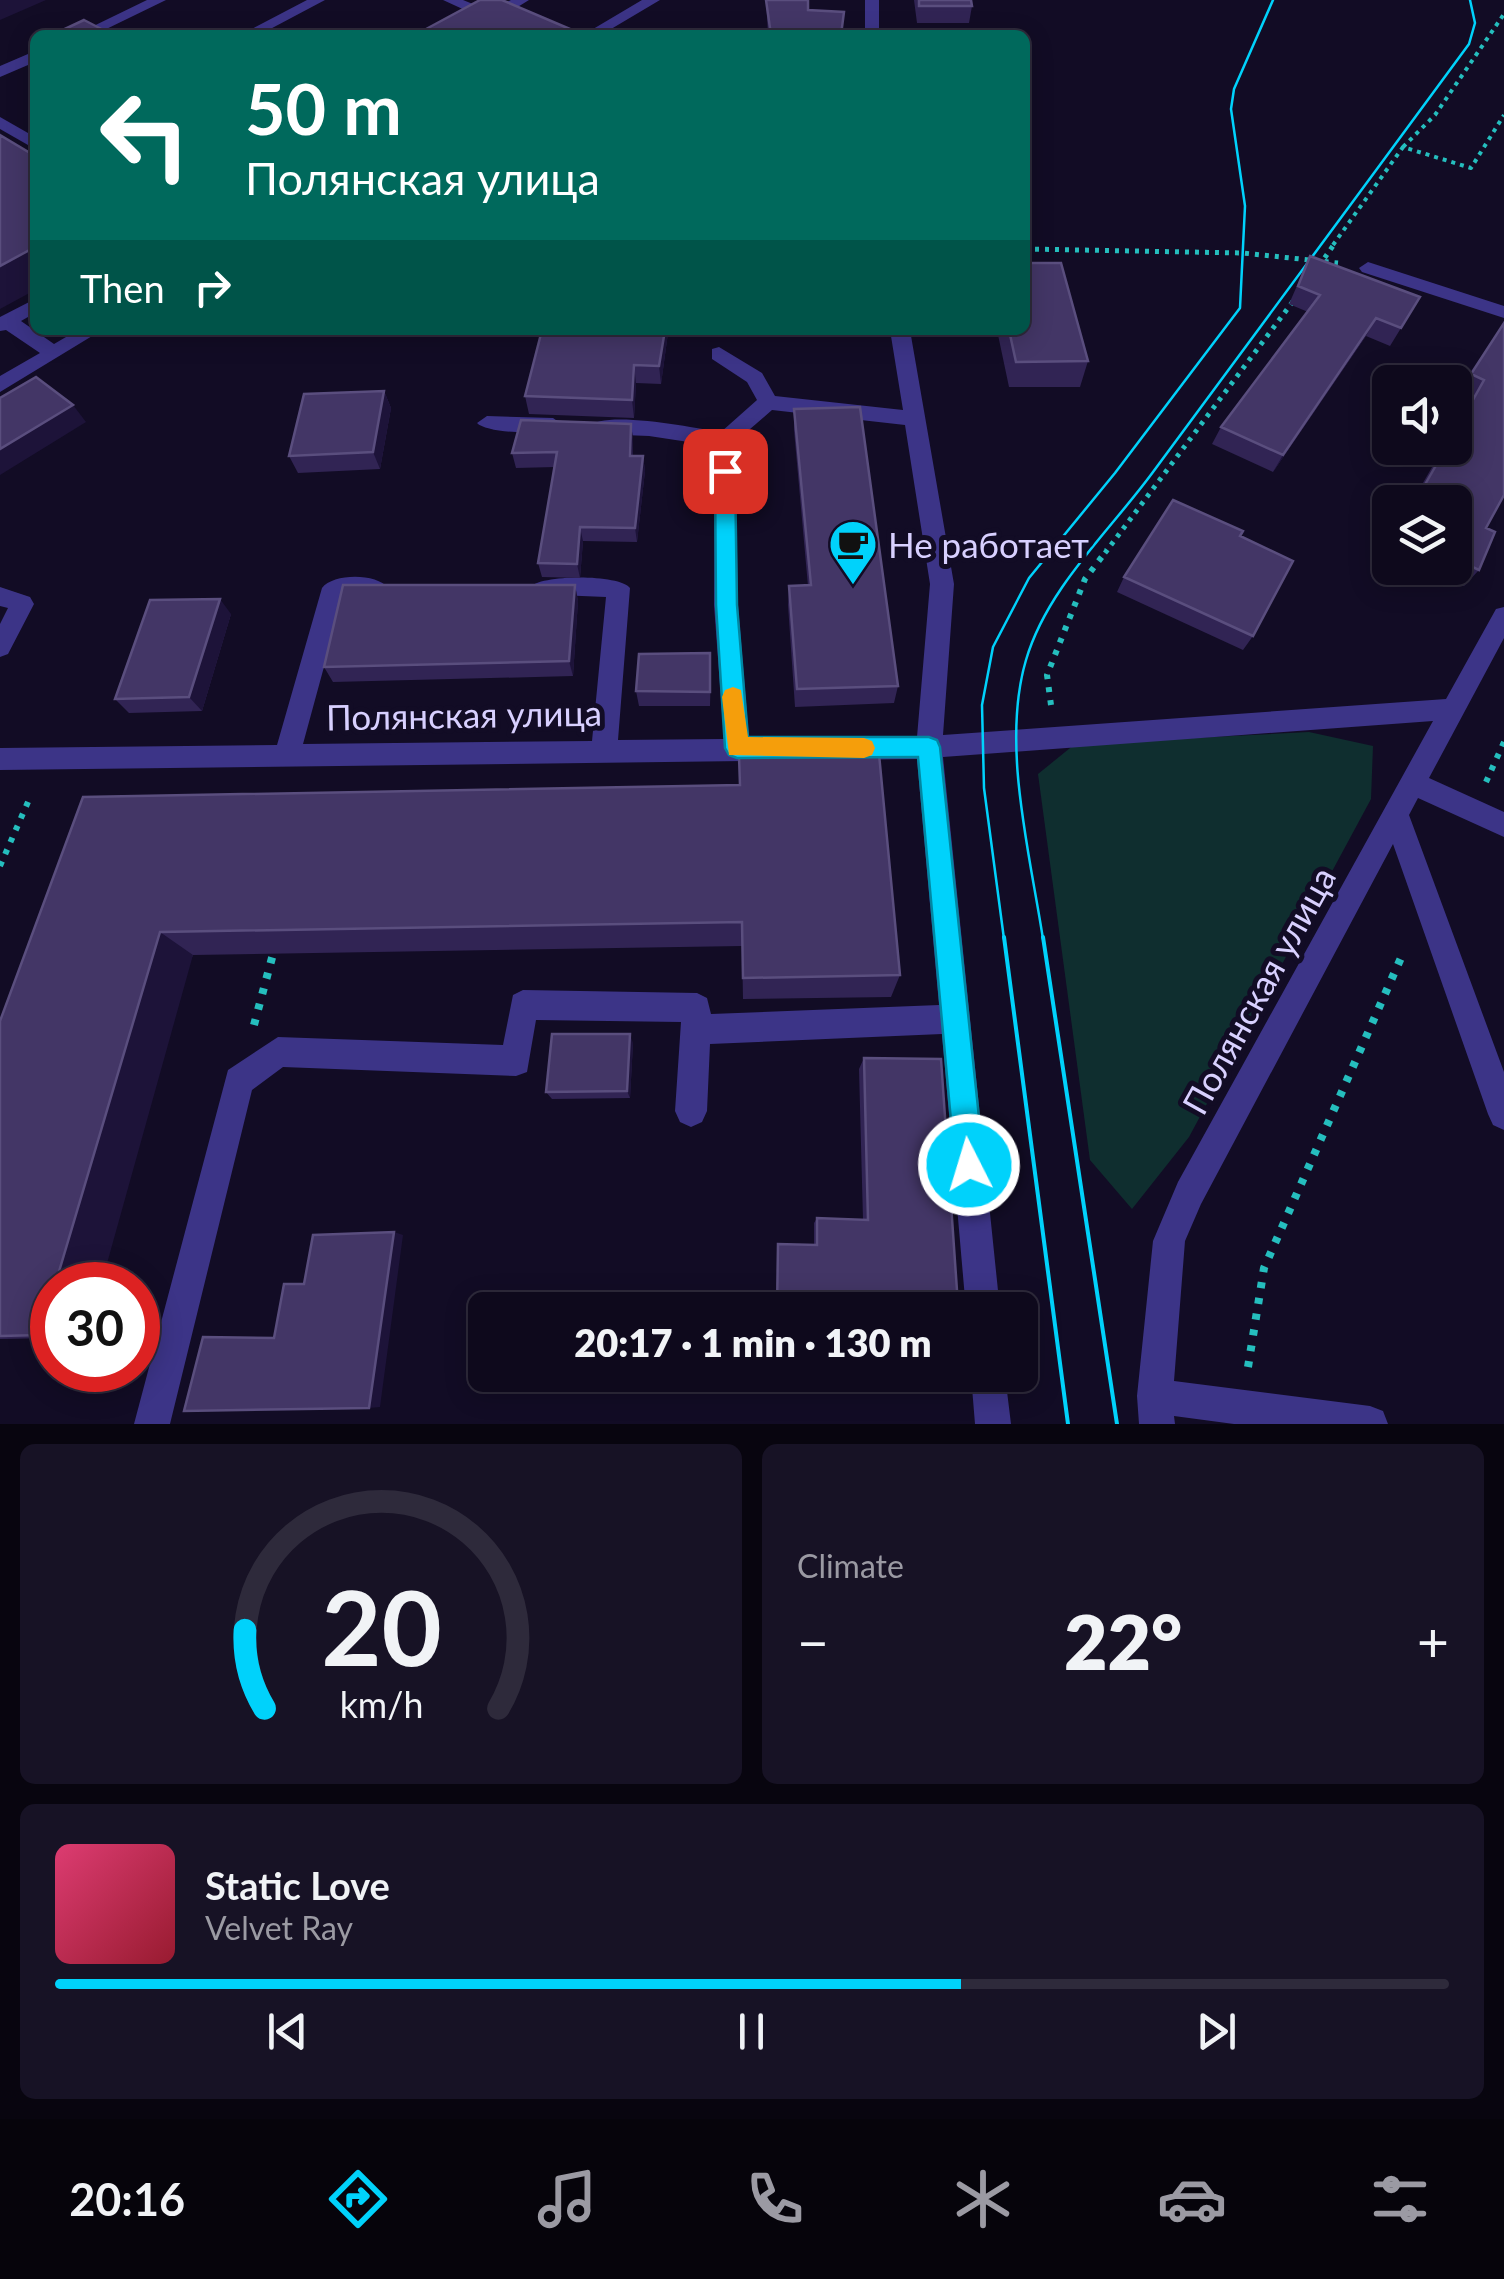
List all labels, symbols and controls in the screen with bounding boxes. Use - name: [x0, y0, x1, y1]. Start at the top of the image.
- text: 50 m: [245, 66, 402, 150]
- icon: left: [80, 70, 210, 200]
- text: Полянская улица: [245, 151, 600, 205]
- icon: right: [185, 260, 240, 315]
- text: Then: [80, 265, 165, 311]
- map controls: [1372, 365, 1472, 585]
- button: sound: [1372, 365, 1472, 465]
- pin: [683, 429, 768, 514]
- icon: arrive: [698, 444, 753, 499]
- button: layers: [1372, 485, 1472, 585]
- cafe icon: Не работает: [827, 518, 879, 586]
- place label: Не работает: [888, 523, 1089, 565]
- street label: Полянская улица: [326, 691, 602, 737]
- street label: Полянская улица: [1173, 859, 1343, 1121]
- position arrow: [917, 1113, 1021, 1217]
- speed limit sign: 30: [30, 1262, 160, 1392]
- text: 20:17 · 1 min · 130 m: [574, 1319, 932, 1365]
- text: Climate: [797, 1546, 904, 1585]
- text: 20: [321, 1563, 441, 1688]
- text: 22°: [1064, 1596, 1182, 1686]
- text: −: [797, 1608, 829, 1674]
- text: +: [1417, 1608, 1449, 1674]
- text: km/h: [339, 1683, 423, 1726]
- text: Static Love: [205, 1862, 390, 1908]
- text: Velvet Ray: [205, 1908, 353, 1947]
- icon: previous: [260, 2004, 315, 2059]
- icon: pause: [724, 2004, 779, 2059]
- icon: next: [1189, 2004, 1244, 2059]
- icon: directions: [323, 2164, 393, 2234]
- icon: music: [532, 2164, 602, 2234]
- icon: phone: [740, 2164, 810, 2234]
- icon: climate: [948, 2164, 1018, 2234]
- icon: car: [1157, 2164, 1227, 2234]
- icon: filters: [1365, 2164, 1435, 2234]
- text: 20:16: [69, 2172, 185, 2226]

